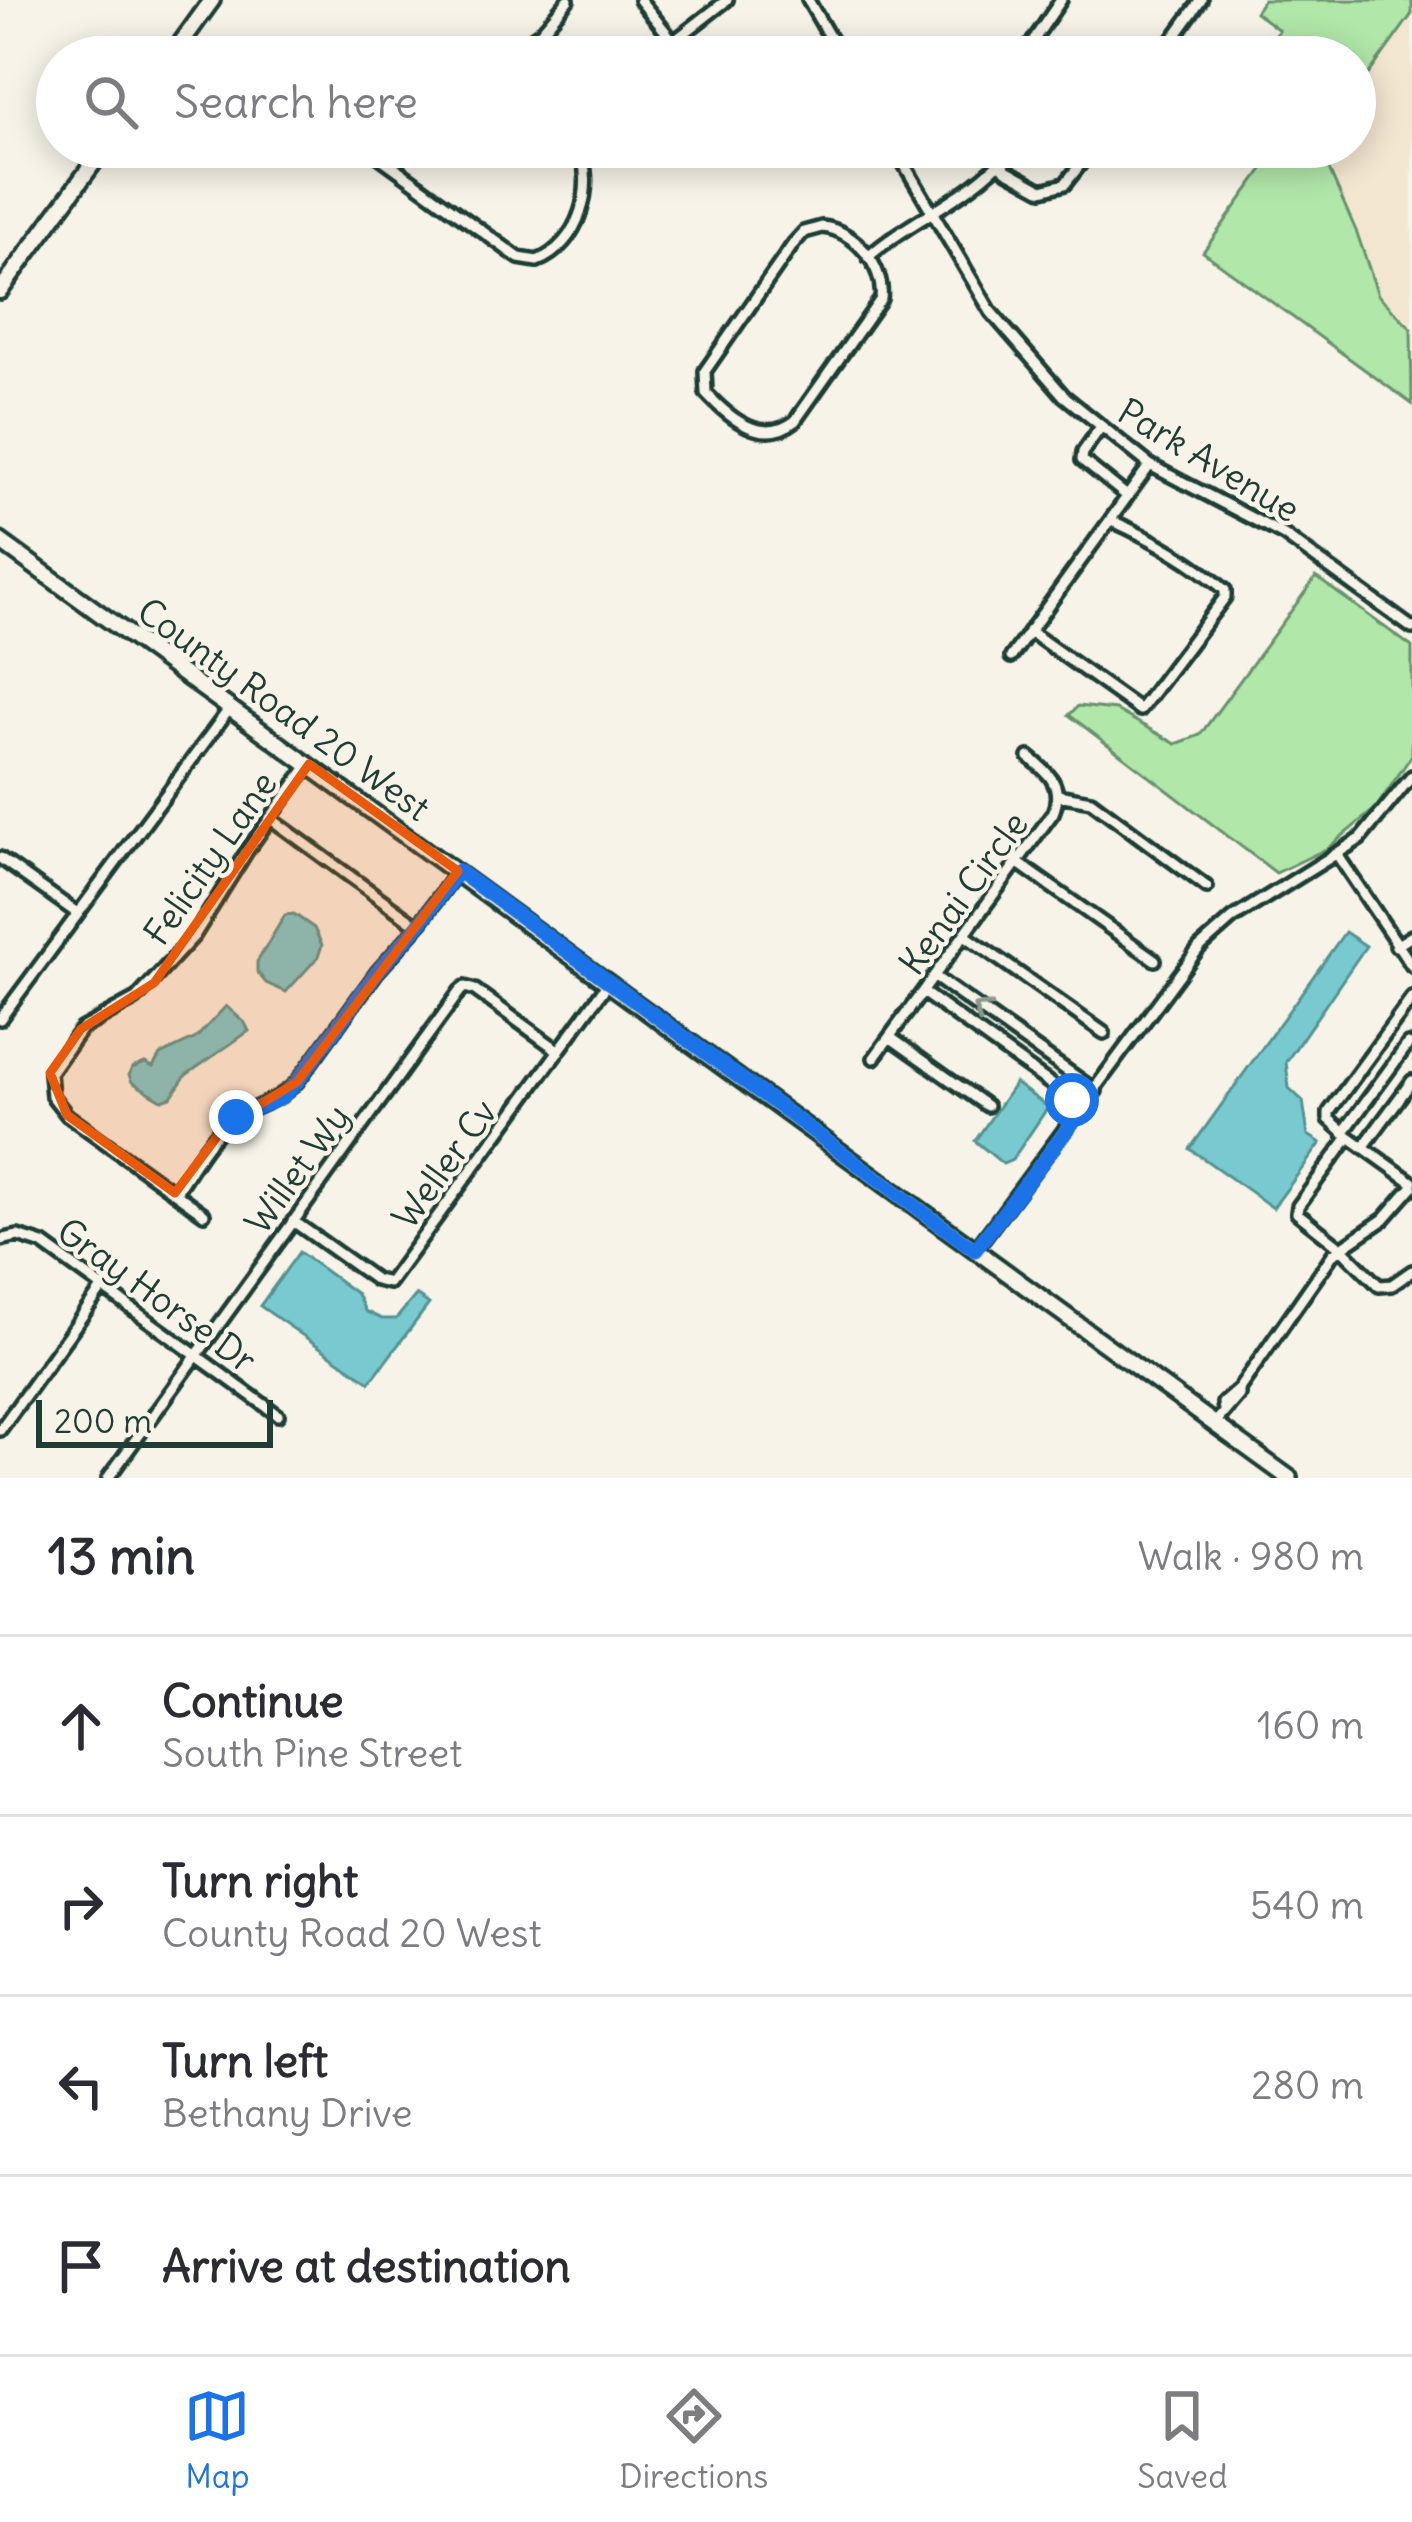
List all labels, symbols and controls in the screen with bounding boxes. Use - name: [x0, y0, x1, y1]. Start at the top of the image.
- search box: [36, 36, 1376, 168]
- icon: search: [78, 69, 144, 135]
- text: Search here: [174, 74, 418, 130]
- street label: Park Avenue: [1110, 389, 1308, 532]
- street label: County Road 20 West: [129, 588, 439, 831]
- street label: Felicity Lane: [134, 763, 287, 954]
- street label: Kenai Circle: [889, 803, 1038, 984]
- one-way arrow: [972, 1002, 994, 1024]
- route start: [1045, 1073, 1099, 1127]
- route end: [209, 1090, 263, 1144]
- street label: Weller Cv: [383, 1091, 506, 1238]
- street label: Willet Wy: [235, 1096, 359, 1243]
- street label: Gray Horse Dr: [48, 1208, 265, 1383]
- scale bar: [36, 1394, 273, 1447]
- text: 200 m: [54, 1400, 152, 1442]
- text: 13 min: [48, 1524, 195, 1588]
- text: Walk · 980 m: [1138, 1532, 1364, 1581]
- text: Continue: [162, 1673, 344, 1729]
- icon: ahead: [48, 1693, 114, 1759]
- text: 160 m: [1257, 1701, 1364, 1750]
- text: South Pine Street: [162, 1729, 462, 1778]
- text: Turn right: [162, 1853, 358, 1909]
- icon: right: [48, 1873, 114, 1939]
- text: 540 m: [1250, 1881, 1364, 1930]
- text: County Road 20 West: [162, 1909, 542, 1958]
- text: Turn left: [162, 2033, 328, 2089]
- icon: left: [48, 2053, 114, 2119]
- text: 280 m: [1251, 2061, 1364, 2110]
- text: Bethany Drive: [162, 2089, 413, 2138]
- icon: arrive: [48, 2233, 114, 2299]
- text: Arrive at destination: [162, 2238, 571, 2294]
- tab: Map: [184, 2383, 250, 2497]
- tab: Directions: [619, 2383, 768, 2497]
- tab: Saved: [1137, 2383, 1228, 2497]

